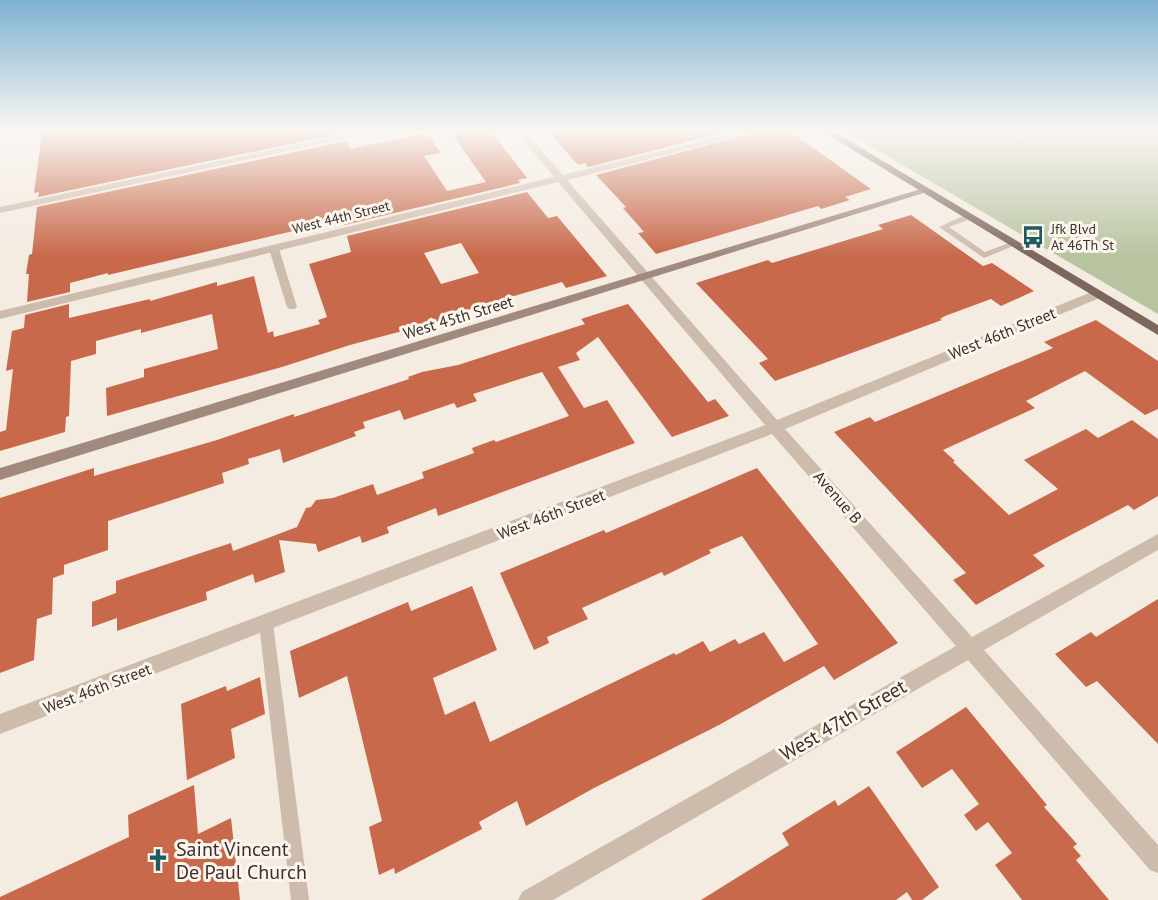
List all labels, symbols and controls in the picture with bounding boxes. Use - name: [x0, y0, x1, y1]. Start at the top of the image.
- street label: West 44th Street: [290, 196, 392, 238]
- place label: Jfk Blvd At 46Th St: [1050, 220, 1114, 254]
- bus stop icon: Jfk Blvd At 46Th St: [1020, 224, 1046, 250]
- street label: West 45th Street: [401, 291, 516, 343]
- street label: West 46th Street: [945, 302, 1059, 364]
- street label: Avenue B: [810, 466, 866, 528]
- street label: West 46th Street: [494, 484, 608, 544]
- street label: West 46th Street: [40, 658, 154, 718]
- street label: West 47th Street: [775, 673, 911, 767]
- place label: Saint Vincent De Paul Church: [176, 836, 307, 885]
- church icon: Saint Vincent De Paul Church: [145, 847, 171, 873]

